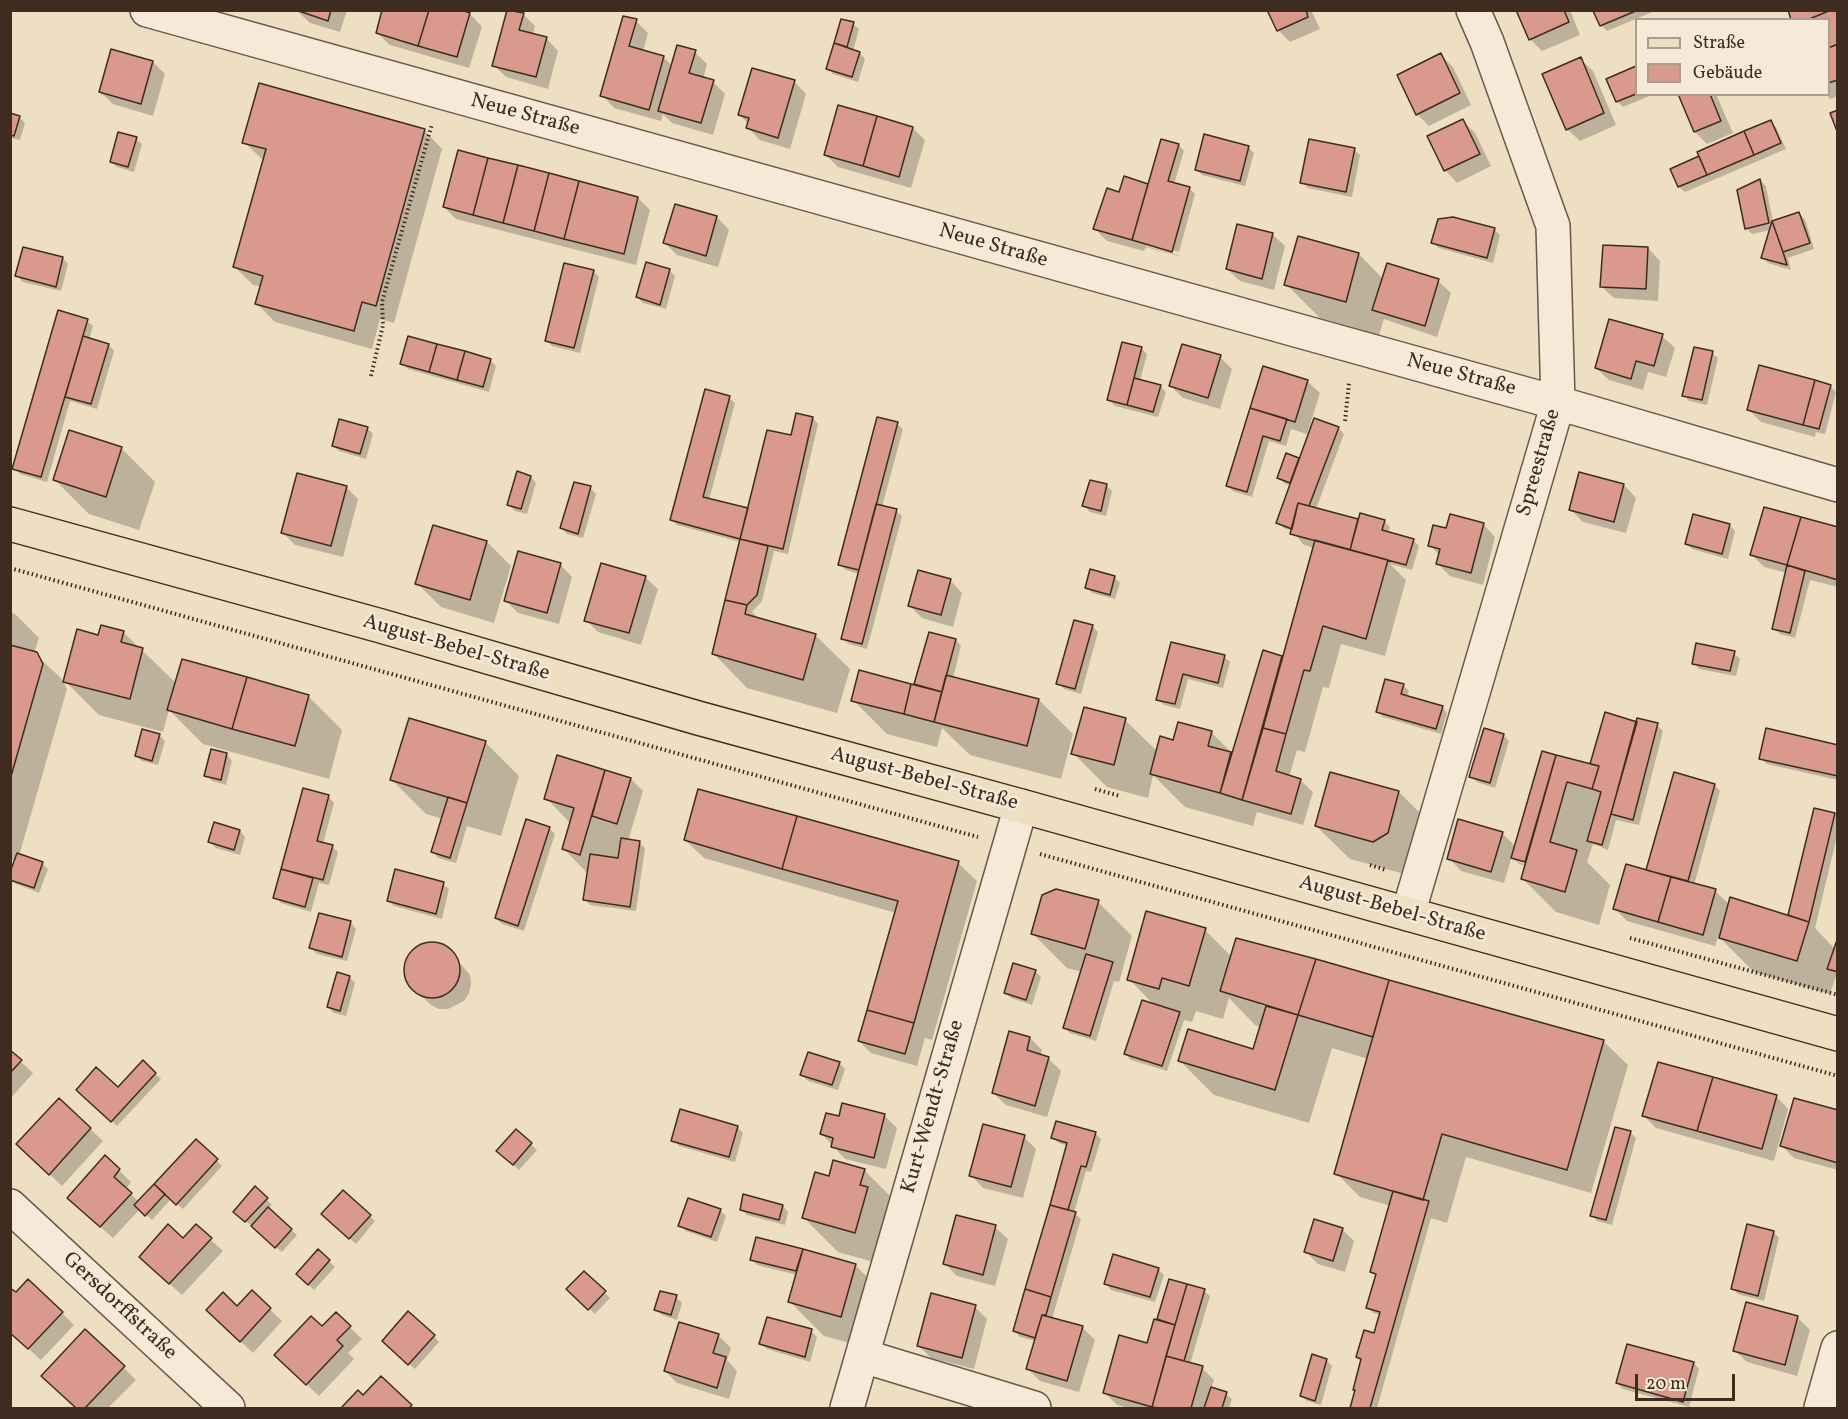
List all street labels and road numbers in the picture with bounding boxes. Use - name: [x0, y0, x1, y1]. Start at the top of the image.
- street label: Neue Straße: [468, 89, 582, 143]
- street label: Neue Straße: [936, 219, 1050, 275]
- street label: Neue Straße: [1404, 349, 1518, 403]
- street label: Spreestraße: [1513, 406, 1567, 520]
- street label: August-Bebel-Straße: [360, 610, 552, 688]
- street label: August-Bebel-Straße: [827, 743, 1021, 817]
- street label: August-Bebel-Straße: [1296, 871, 1488, 949]
- street label: Kurt-Wendt-Straße: [897, 1017, 971, 1197]
- street label: Gersdorffstraße: [57, 1248, 181, 1366]

